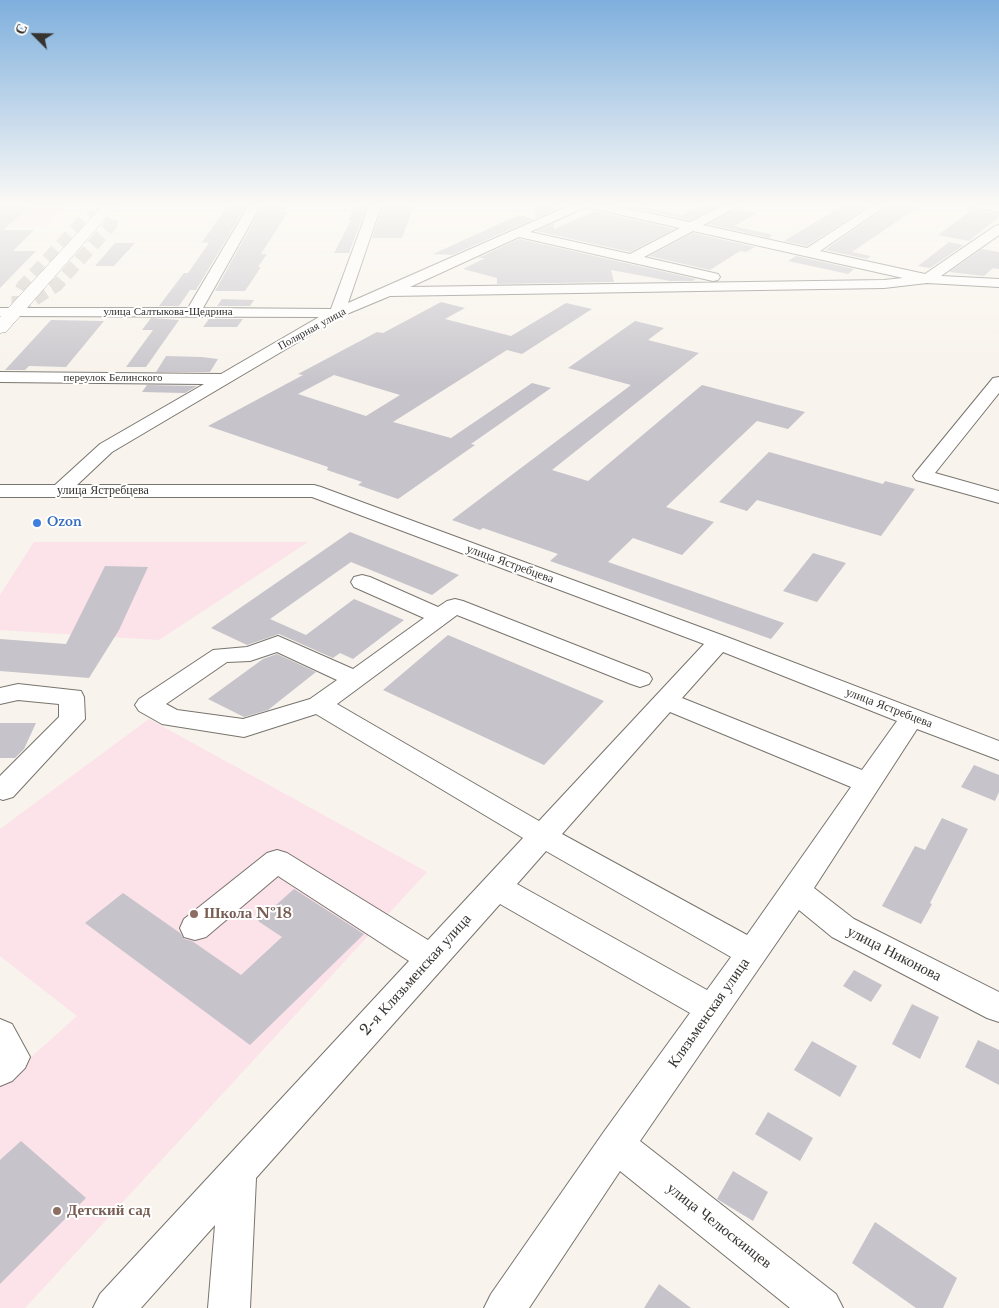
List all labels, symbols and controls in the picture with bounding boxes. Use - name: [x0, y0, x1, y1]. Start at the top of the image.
- north arrow: [10, 10, 60, 60]
- text: С: [11, 21, 31, 37]
- street label: улица Салтыкова-Щедрина: [103, 305, 233, 319]
- street label: Полярная улица: [276, 305, 348, 353]
- street label: переулок Белинского: [64, 371, 162, 385]
- street label: улица Ястребцева: [57, 484, 149, 498]
- place label: Ozon: [47, 516, 82, 530]
- marker: Ozon: [31, 517, 43, 529]
- street label: улица Ястребцева: [464, 542, 556, 586]
- street label: улица Ястребцева: [844, 685, 934, 731]
- place label: Школа №18: [204, 905, 292, 923]
- marker: Школа №18: [188, 908, 200, 920]
- street label: 2-я Клязьменская улица: [357, 911, 475, 1039]
- street label: улица Никонова: [844, 923, 944, 985]
- street label: Клязьменская улица: [664, 955, 754, 1071]
- street label: улица Челюскинцев: [663, 1179, 775, 1273]
- place label: Детский сад: [67, 1202, 150, 1220]
- marker: Детский сад: [51, 1205, 63, 1217]

